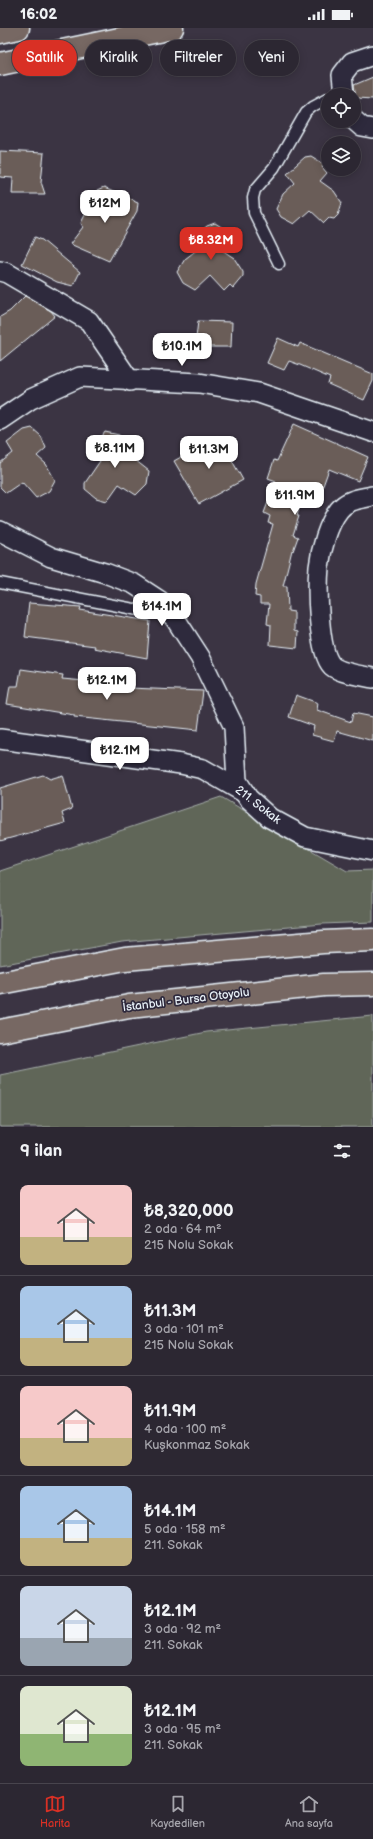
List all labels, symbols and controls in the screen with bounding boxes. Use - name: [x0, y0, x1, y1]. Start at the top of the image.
- text: 16:02: [20, 5, 57, 24]
- chip: Satılık: [12, 40, 77, 76]
- chip: Kiralık: [85, 40, 152, 76]
- chip: Filtreler: [160, 40, 236, 76]
- chip: Yeni: [244, 40, 299, 76]
- map controls: [321, 88, 361, 176]
- button: locate: [321, 88, 361, 128]
- button: layers: [321, 136, 361, 176]
- pin: ₺12M: [81, 190, 129, 224]
- text: ₺12M: [89, 195, 121, 211]
- pin: ₺8.32M: [178, 227, 244, 261]
- text: ₺8.32M: [189, 232, 233, 248]
- pin: ₺10.1M: [149, 333, 215, 367]
- text: ₺10.1M: [162, 338, 202, 354]
- pin: ₺8.11M: [82, 435, 148, 469]
- pin: ₺11.3M: [176, 436, 242, 470]
- text: ₺8.11M: [95, 440, 135, 456]
- text: ₺11.3M: [189, 441, 229, 457]
- pin: ₺11.9M: [262, 482, 328, 516]
- text: ₺11.9M: [275, 487, 315, 503]
- pin: ₺14.1M: [129, 593, 195, 627]
- text: ₺14.1M: [142, 598, 182, 614]
- pin: ₺12.1M: [74, 667, 140, 701]
- text: ₺12.1M: [87, 672, 127, 688]
- pin: ₺12.1M: [87, 737, 153, 771]
- text: ₺12.1M: [100, 742, 140, 758]
- street label: 211. Sokak: [232, 782, 284, 828]
- street label: İstanbul - Bursa Otoyolu: [121, 984, 250, 1015]
- icon: filters: [331, 1140, 353, 1162]
- text: 9 ilan: [20, 1141, 62, 1161]
- icon: home: [52, 1201, 100, 1249]
- text: ₺8,320,000: [144, 1201, 234, 1221]
- text: 2 oda · 64 m²: [144, 1221, 222, 1237]
- text: 215 Nolu Sokak: [144, 1237, 233, 1253]
- text: ₺11.3M: [144, 1301, 196, 1321]
- icon: home: [52, 1302, 100, 1350]
- text: 3 oda · 101 m²: [144, 1321, 224, 1337]
- text: 215 Nolu Sokak: [144, 1337, 233, 1353]
- text: ₺11.9M: [144, 1401, 196, 1421]
- icon: home: [52, 1402, 100, 1450]
- text: 4 oda · 100 m²: [144, 1421, 226, 1437]
- text: Kuşkonmaz Sokak: [144, 1437, 249, 1453]
- text: ₺14.1M: [144, 1501, 196, 1521]
- icon: home: [52, 1502, 100, 1550]
- text: 5 oda · 158 m²: [144, 1521, 226, 1537]
- text: 211. Sokak: [144, 1537, 202, 1553]
- text: ₺12.1M: [144, 1601, 197, 1621]
- icon: home: [52, 1602, 100, 1650]
- text: 3 oda · 92 m²: [144, 1621, 221, 1637]
- text: 211. Sokak: [144, 1637, 202, 1653]
- text: ₺12.1M: [144, 1701, 197, 1721]
- icon: home: [52, 1702, 100, 1750]
- text: 3 oda · 95 m²: [144, 1721, 221, 1737]
- text: 211. Sokak: [144, 1737, 202, 1753]
- tab: Harita: [40, 1793, 70, 1830]
- tab: Kaydedilen: [150, 1793, 205, 1830]
- tab: Ana sayfa: [285, 1793, 333, 1830]

